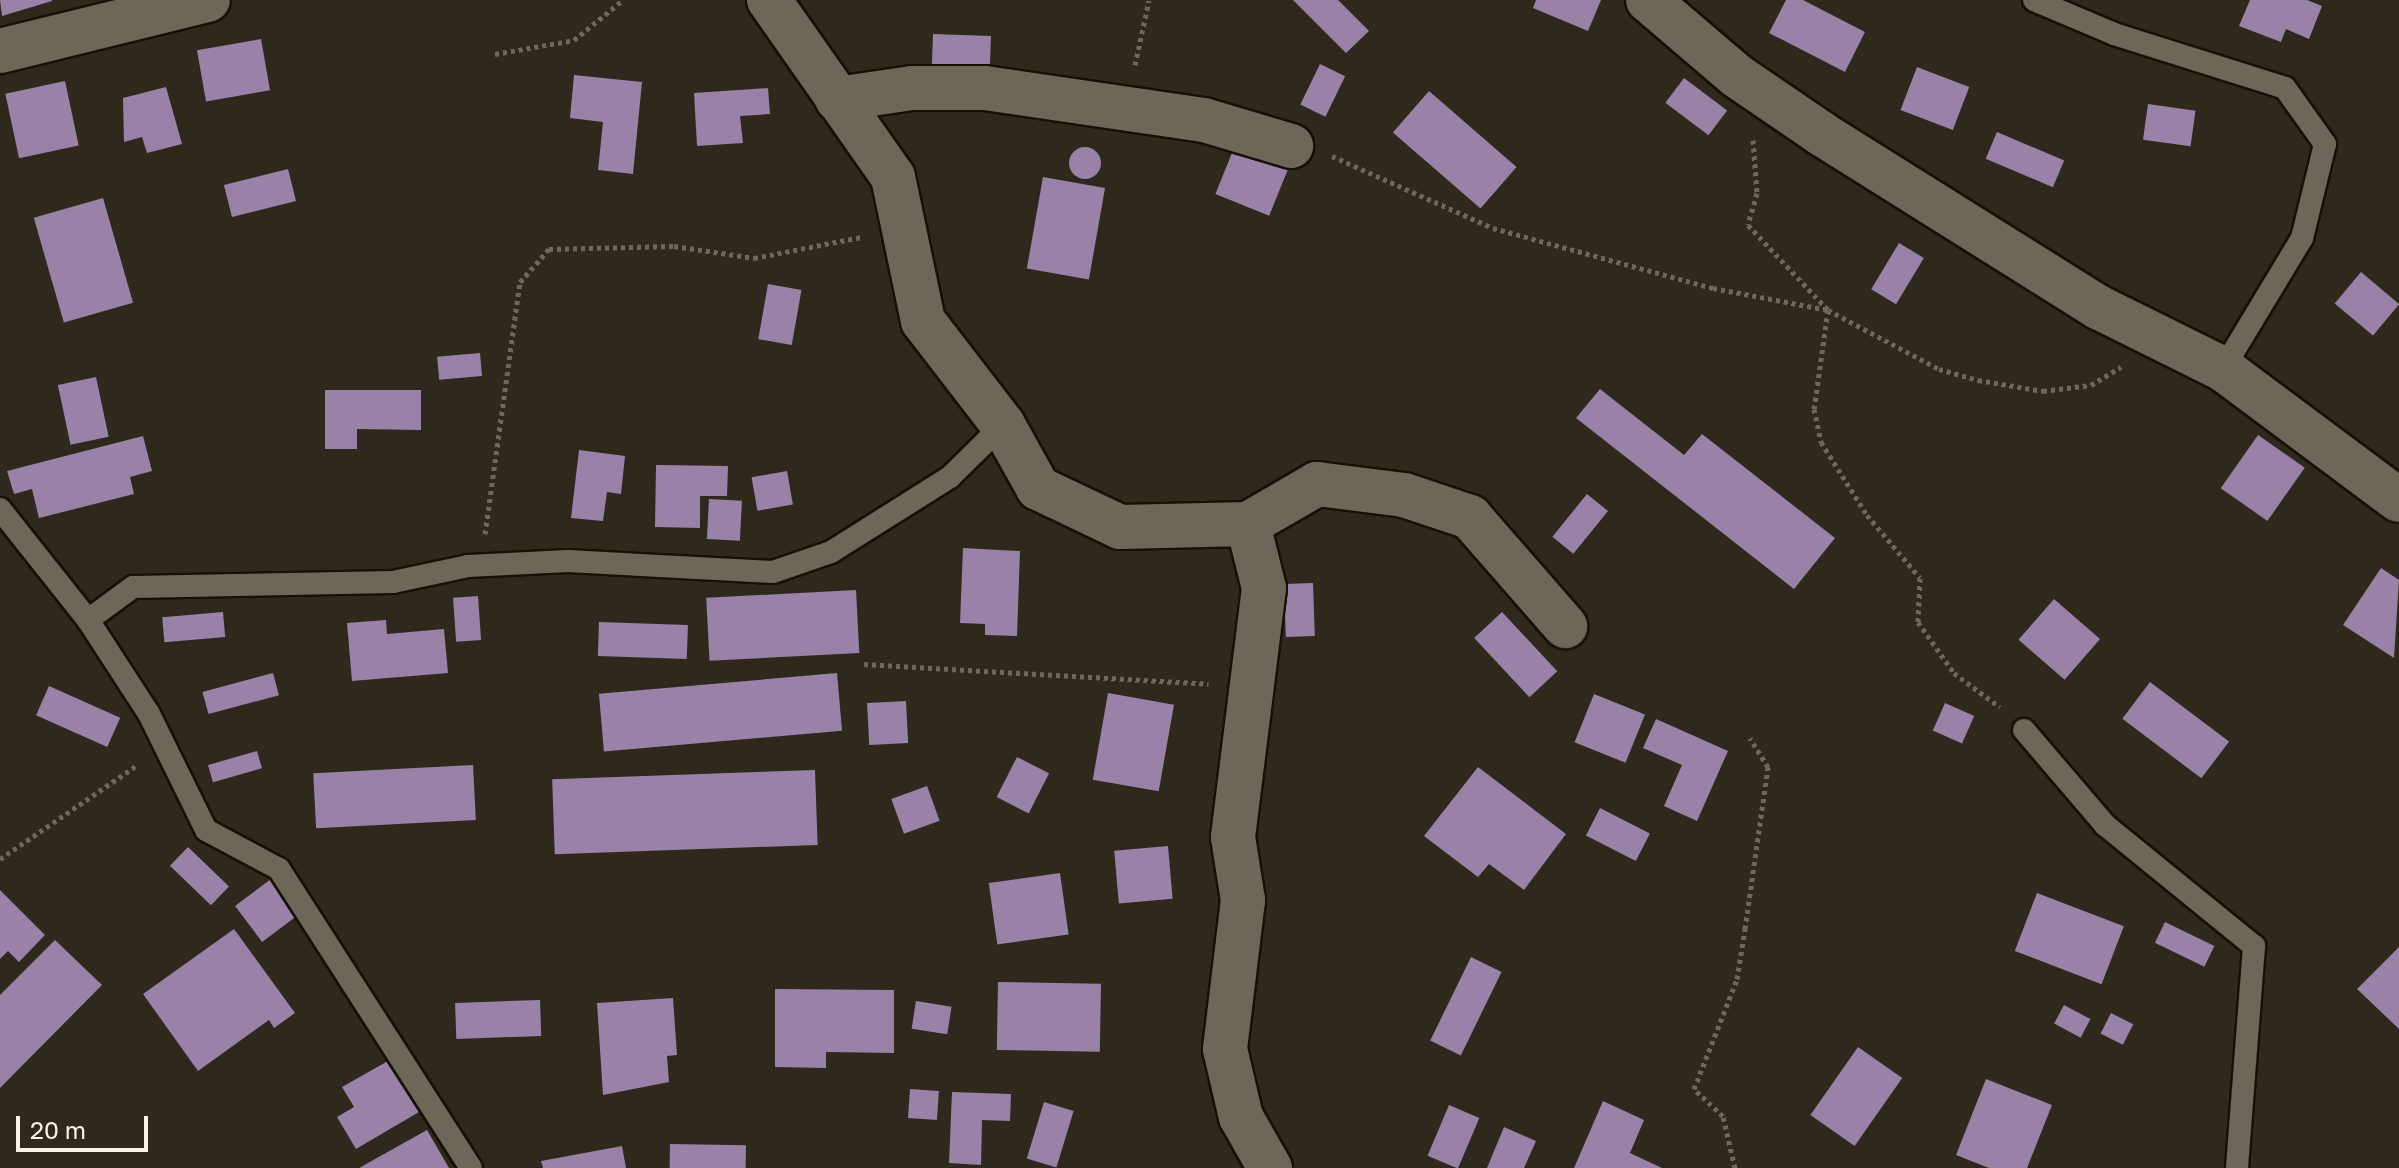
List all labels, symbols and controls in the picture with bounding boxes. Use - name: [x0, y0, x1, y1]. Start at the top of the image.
- scale bar: [20, 1100, 152, 1150]
- text: 20 m: [30, 1115, 86, 1144]

